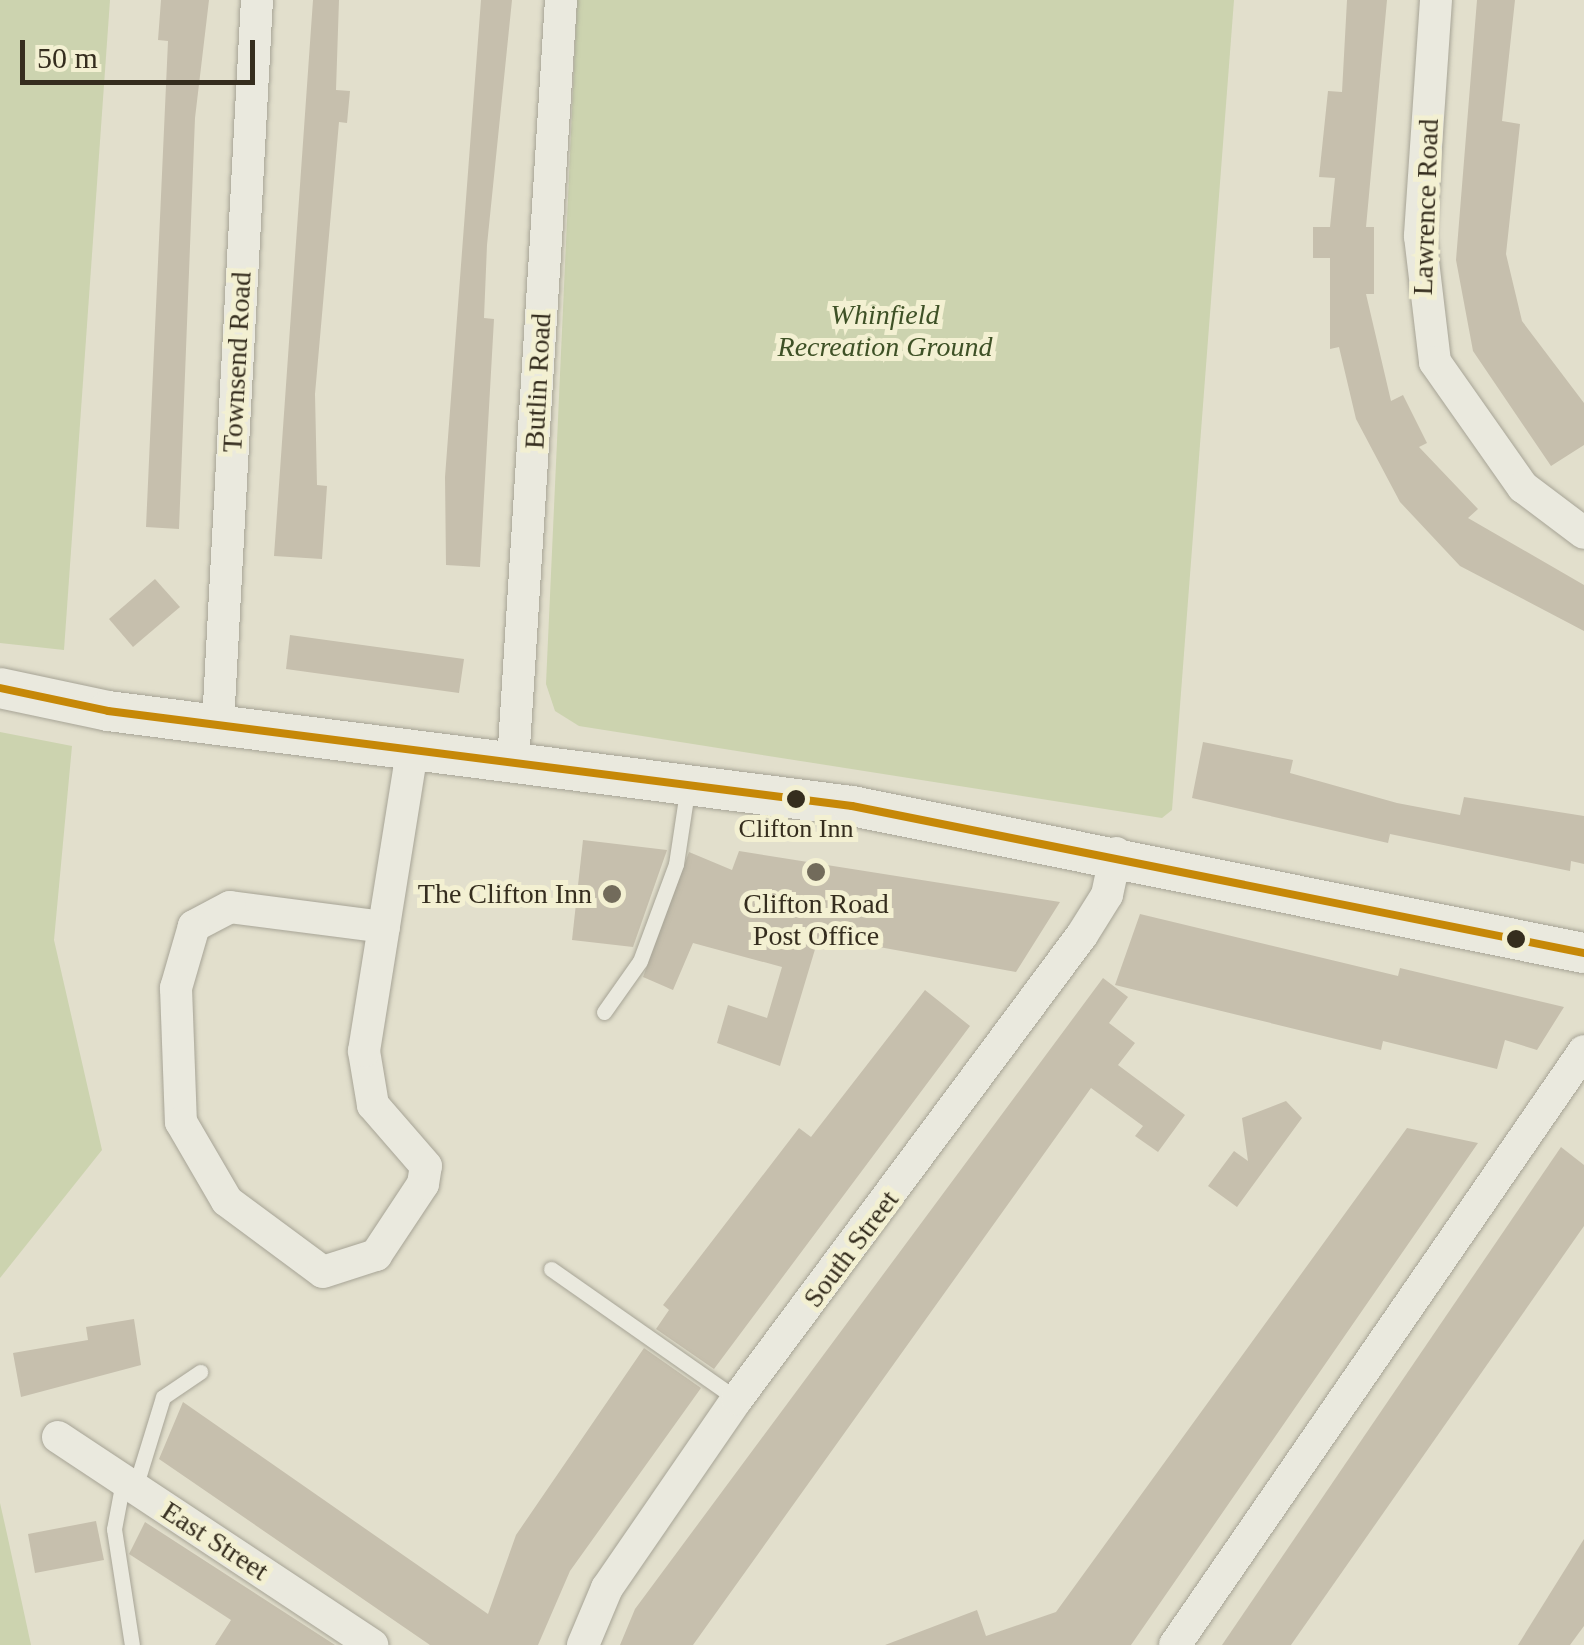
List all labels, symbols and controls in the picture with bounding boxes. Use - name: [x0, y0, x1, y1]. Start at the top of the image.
- scale bar: [25, 20, 260, 82]
- text: 50 m: [37, 41, 98, 74]
- street label: Lawrence Road: [1406, 118, 1446, 296]
- street label: Townsend Road: [215, 271, 259, 453]
- park label: Whinfield Recreation Ground: [778, 298, 992, 364]
- street label: Butlin Road: [518, 312, 558, 450]
- marker: Clifton Inn: [786, 789, 806, 809]
- place label: Clifton Inn: [739, 813, 853, 845]
- marker: Clifton Road Post Office: [805, 861, 827, 883]
- place label: The Clifton Inn: [418, 877, 592, 911]
- marker: The Clifton Inn: [601, 883, 623, 905]
- place label: Clifton Road Post Office: [743, 887, 889, 953]
- unlabelled marker: [1506, 929, 1526, 949]
- street label: South Street: [796, 1184, 906, 1314]
- street label: East Street: [155, 1494, 275, 1588]

